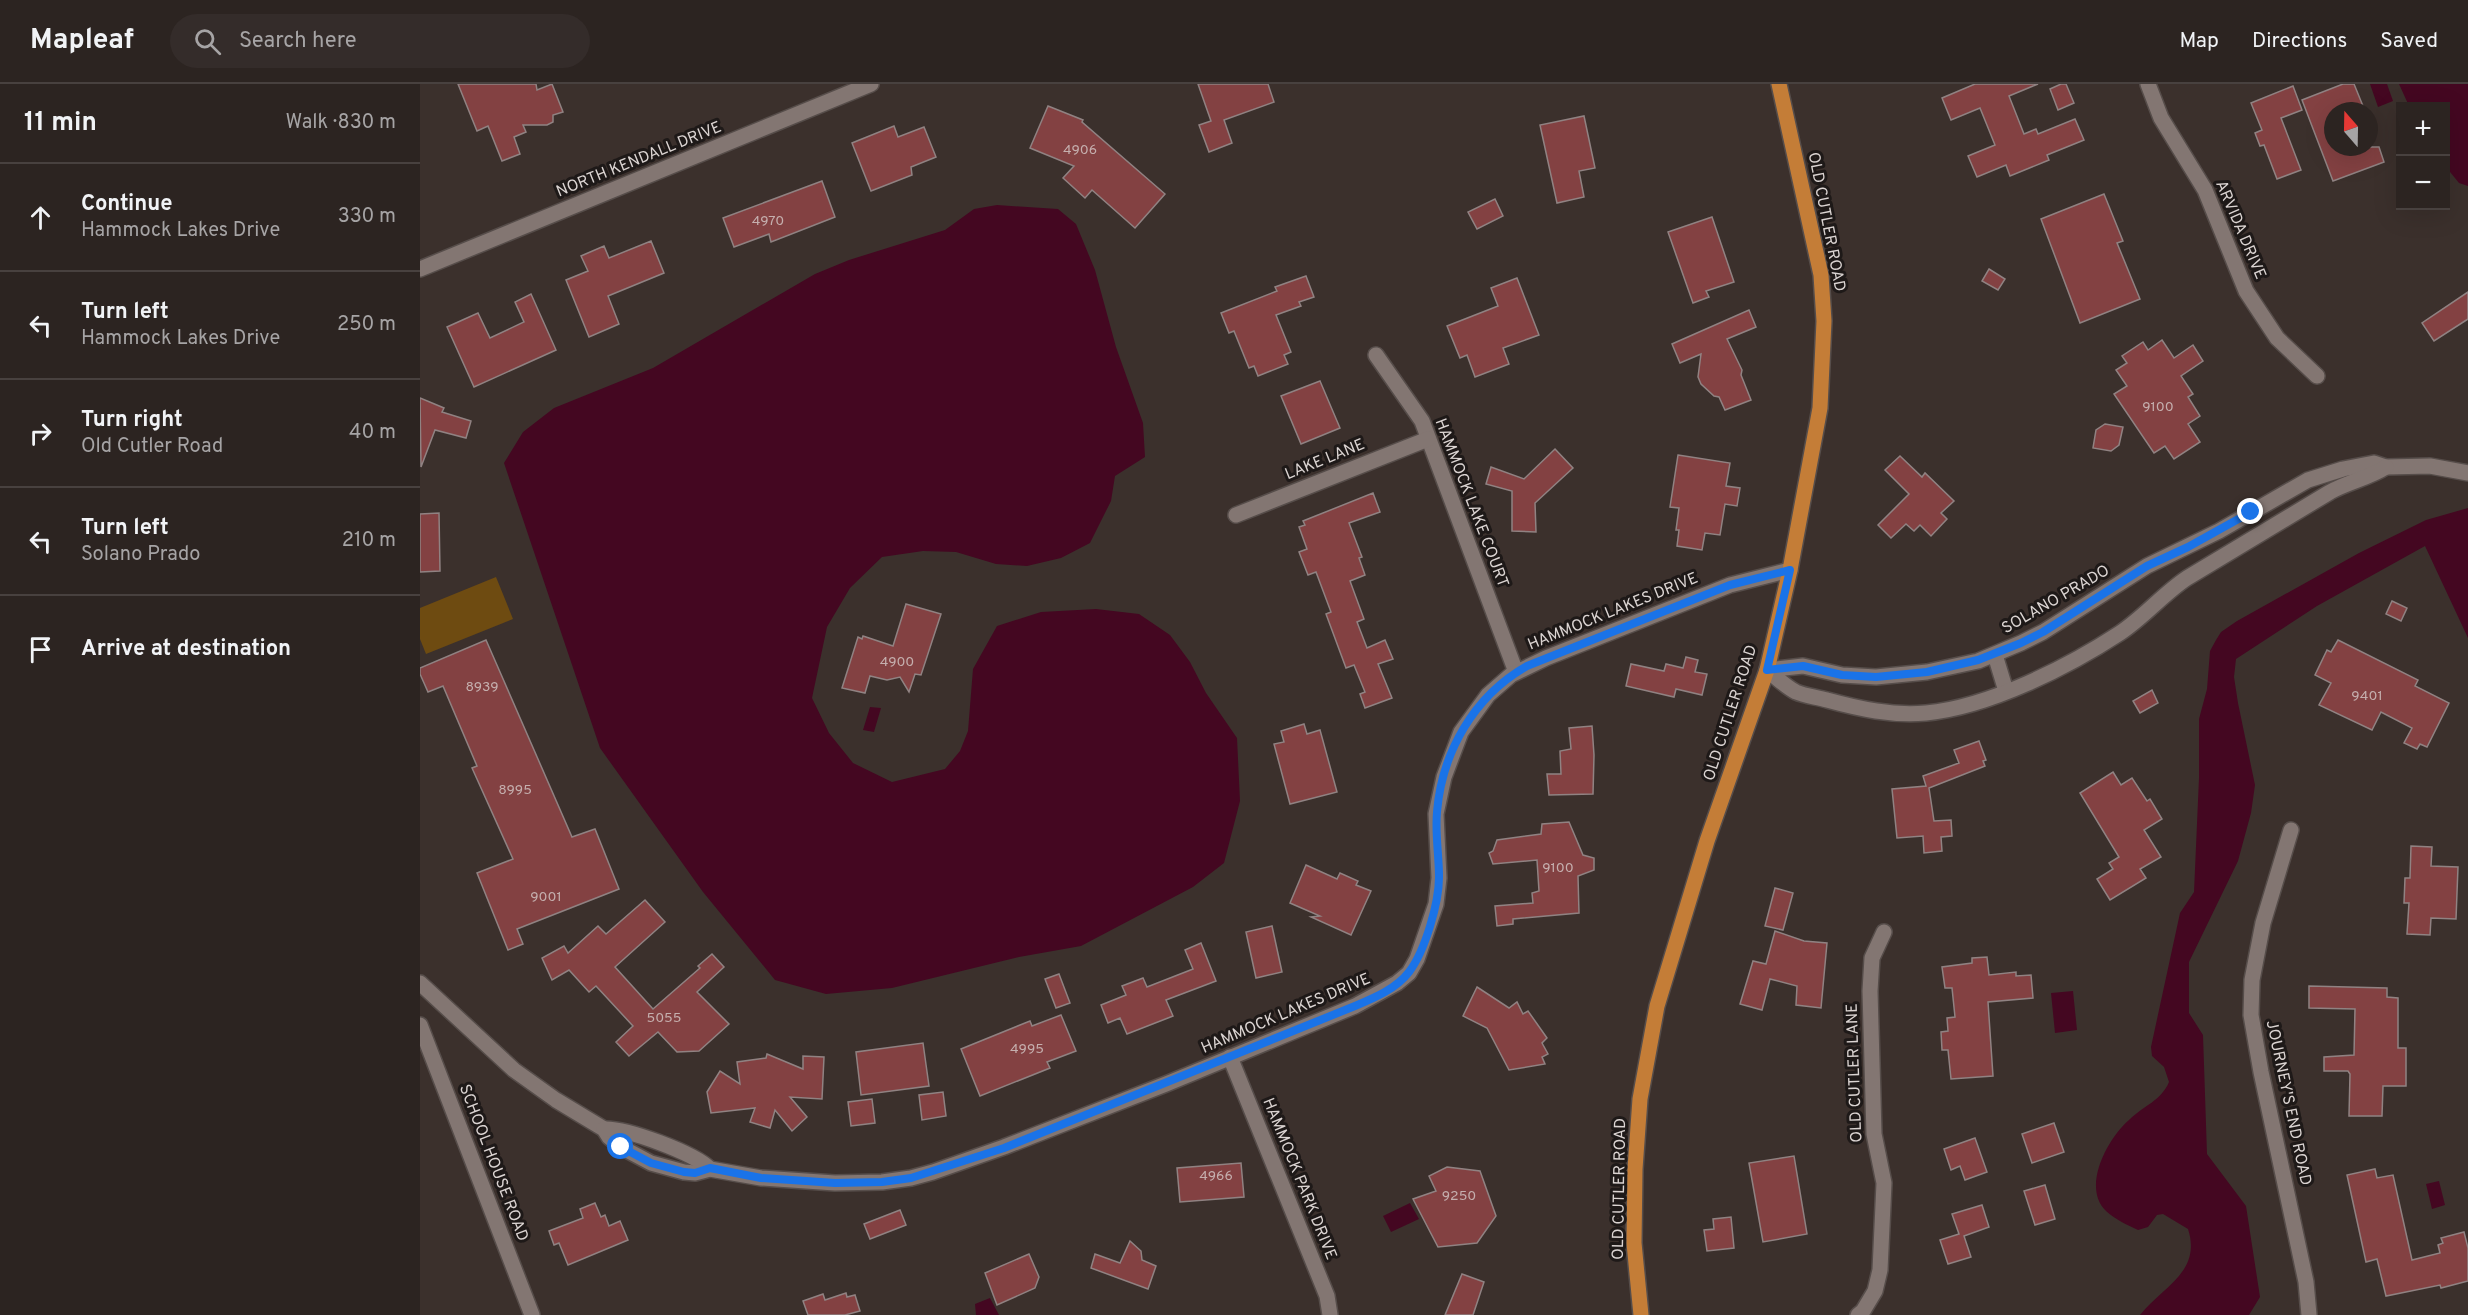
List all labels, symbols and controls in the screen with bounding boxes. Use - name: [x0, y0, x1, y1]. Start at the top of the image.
- search box: [170, 14, 590, 68]
- text: Mapleaf: [30, 23, 134, 59]
- icon: search: [191, 25, 224, 58]
- text: Search here: [239, 28, 357, 55]
- text: Map: [2179, 28, 2219, 55]
- text: Directions: [2252, 28, 2347, 55]
- text: Saved: [2380, 28, 2438, 55]
- north arrow: [2324, 102, 2378, 156]
- map controls: [2396, 102, 2450, 210]
- button: +: [2396, 102, 2450, 156]
- text: 11 min: [24, 107, 97, 140]
- text: Walk · 830 m: [285, 110, 396, 136]
- street label: NORTH KENDALL DRIVE: [553, 118, 725, 202]
- house number: 4906: [1063, 142, 1097, 159]
- street label: OLD CUTLER ROAD: [1803, 151, 1849, 293]
- button: −: [2396, 156, 2450, 210]
- street label: ARVIDA DRIVE: [2210, 178, 2270, 282]
- text: Continue: [81, 191, 172, 218]
- icon: ahead: [24, 201, 57, 234]
- text: 330 m: [338, 204, 396, 230]
- house number: 4970: [752, 213, 784, 230]
- text: Hammock Lakes Drive: [81, 218, 280, 244]
- text: Turn left: [81, 299, 169, 326]
- icon: left: [24, 309, 57, 342]
- text: 250 m: [337, 312, 396, 338]
- text: Hammock Lakes Drive: [81, 326, 280, 352]
- house number: 9100: [2142, 399, 2174, 416]
- text: Turn right: [81, 407, 183, 434]
- street label: HAMMOCK LAKE COURT: [1430, 416, 1512, 590]
- icon: right: [24, 417, 57, 450]
- text: 40 m: [349, 420, 396, 446]
- text: Old Cutler Road: [81, 434, 223, 460]
- street label: LAKE LANE: [1282, 435, 1368, 485]
- route end: [2237, 498, 2263, 524]
- text: Turn left: [81, 515, 169, 542]
- icon: left: [24, 525, 57, 558]
- text: 210 m: [342, 528, 396, 554]
- text: Solano Prado: [81, 542, 200, 568]
- street label: SOLANO PRADO: [1999, 561, 2113, 639]
- street label: HAMMOCK LAKES DRIVE: [1525, 569, 1701, 655]
- icon: arrive: [24, 633, 57, 666]
- text: Arrive at destination: [81, 636, 291, 663]
- street label: OLD CUTLER ROAD: [1700, 642, 1762, 784]
- house number: 4900: [880, 654, 914, 671]
- house number: 8939: [465, 679, 499, 696]
- house number: 9401: [2351, 688, 2383, 705]
- house number: 8995: [498, 782, 532, 799]
- house number: 9100: [1542, 860, 1574, 877]
- house number: 9001: [530, 889, 562, 906]
- street label: HAMMOCK LAKES DRIVE: [1198, 969, 1374, 1059]
- street label: OLD CUTLER LANE: [1843, 1003, 1867, 1143]
- house number: 5055: [646, 1010, 682, 1027]
- street label: JOURNEY'S END ROAD: [2261, 1019, 2315, 1187]
- house number: 4995: [1010, 1041, 1044, 1058]
- street label: SCHOOL HOUSE ROAD: [454, 1082, 532, 1244]
- street label: HAMMOCK PARK DRIVE: [1257, 1095, 1341, 1263]
- street label: OLD CUTLER ROAD: [1609, 1118, 1631, 1260]
- route start: [607, 1133, 633, 1159]
- house number: 4966: [1199, 1168, 1233, 1185]
- house number: 9250: [1442, 1188, 1476, 1205]

